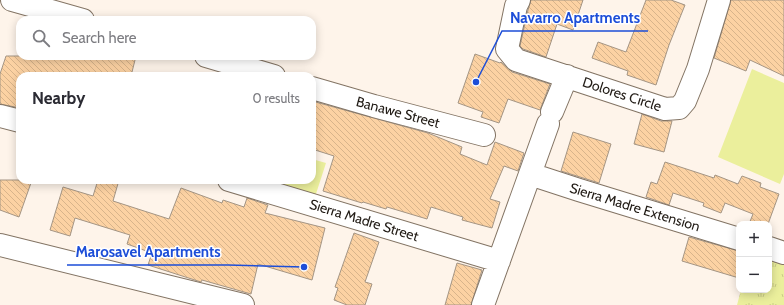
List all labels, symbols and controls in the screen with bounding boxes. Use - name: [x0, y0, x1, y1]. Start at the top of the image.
- callout: Navarro Apartments: [502, 4, 648, 31]
- text: Navarro Apartments: [510, 9, 640, 27]
- search box: [16, 16, 316, 60]
- icon: search: [30, 27, 52, 49]
- text: Search here: [62, 29, 137, 47]
- street label: Dolores Circle: [580, 73, 664, 115]
- text: Nearby: [32, 88, 85, 108]
- text: 0 results: [252, 90, 300, 106]
- street label: Banawe Street: [354, 92, 442, 132]
- street label: Sierra Madre Extension: [568, 179, 703, 235]
- street label: Sierra Madre Street: [307, 195, 421, 245]
- map controls: [736, 221, 772, 293]
- button: +: [736, 221, 772, 257]
- callout: Marosavel Apartments: [67, 238, 228, 265]
- text: Marosavel Apartments: [75, 243, 221, 261]
- button: −: [736, 257, 772, 293]

